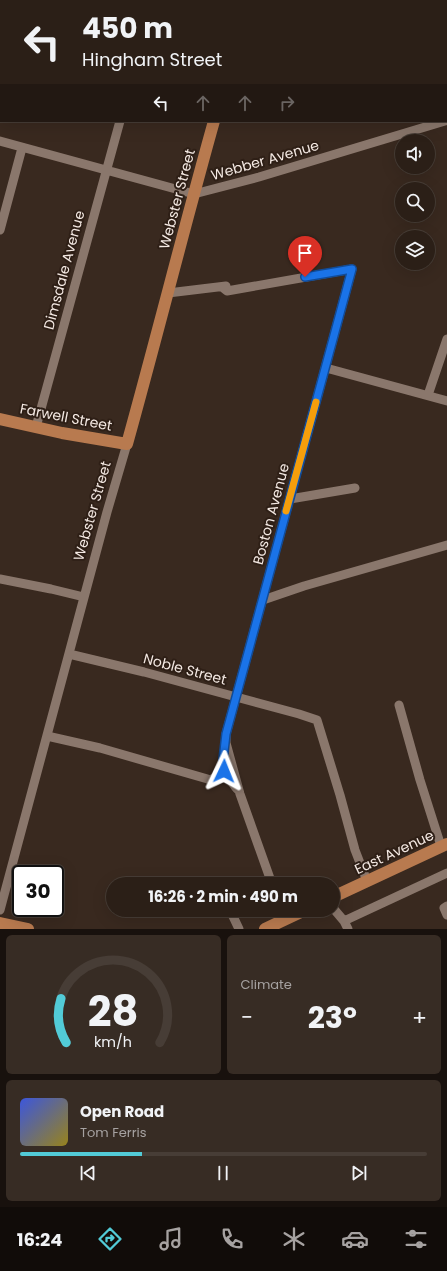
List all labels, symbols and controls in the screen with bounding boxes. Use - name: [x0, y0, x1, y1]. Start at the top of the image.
- text: 450 m: [82, 9, 173, 48]
- icon: left: [16, 16, 68, 68]
- text: Hingham Street: [82, 47, 222, 72]
- icon: left: [150, 92, 172, 114]
- icon: ahead: [192, 92, 214, 114]
- icon: ahead: [234, 92, 256, 114]
- icon: right: [276, 92, 298, 114]
- map controls: [395, 134, 435, 270]
- button: sound: [395, 134, 435, 174]
- street label: Webber Avenue: [209, 135, 322, 185]
- street label: Webster Street: [154, 147, 200, 251]
- button: search: [395, 182, 435, 222]
- street label: Dimsdale Avenue: [38, 208, 90, 332]
- button: layers: [395, 230, 435, 270]
- pin: [288, 236, 322, 277]
- icon: arrive: [294, 242, 316, 264]
- street label: Farwell Street: [18, 398, 114, 436]
- street label: Webster Street: [68, 459, 116, 563]
- street label: Boston Avenue: [248, 461, 294, 567]
- street label: Noble Street: [141, 648, 229, 690]
- position arrow: [203, 750, 245, 792]
- street label: East Avenue: [351, 825, 437, 879]
- speed limit sign: 30: [12, 865, 64, 917]
- text: 16:26 · 2 min · 490 m: [148, 886, 298, 907]
- text: Climate: [241, 975, 292, 994]
- text: 28: [88, 981, 139, 1040]
- text: 23°: [308, 996, 357, 1039]
- text: −: [241, 1002, 253, 1033]
- text: +: [412, 1002, 427, 1033]
- text: km/h: [94, 1031, 132, 1051]
- text: Open Road: [80, 1101, 164, 1122]
- text: Tom Ferris: [80, 1123, 147, 1142]
- icon: previous: [77, 1162, 99, 1184]
- icon: pause: [212, 1162, 234, 1184]
- icon: next: [348, 1162, 370, 1184]
- icon: directions: [96, 1225, 124, 1253]
- icon: music: [157, 1225, 185, 1253]
- icon: phone: [218, 1225, 246, 1253]
- icon: climate: [280, 1225, 308, 1253]
- icon: car: [341, 1225, 369, 1253]
- icon: filters: [402, 1225, 430, 1253]
- text: 16:24: [17, 1227, 62, 1252]

